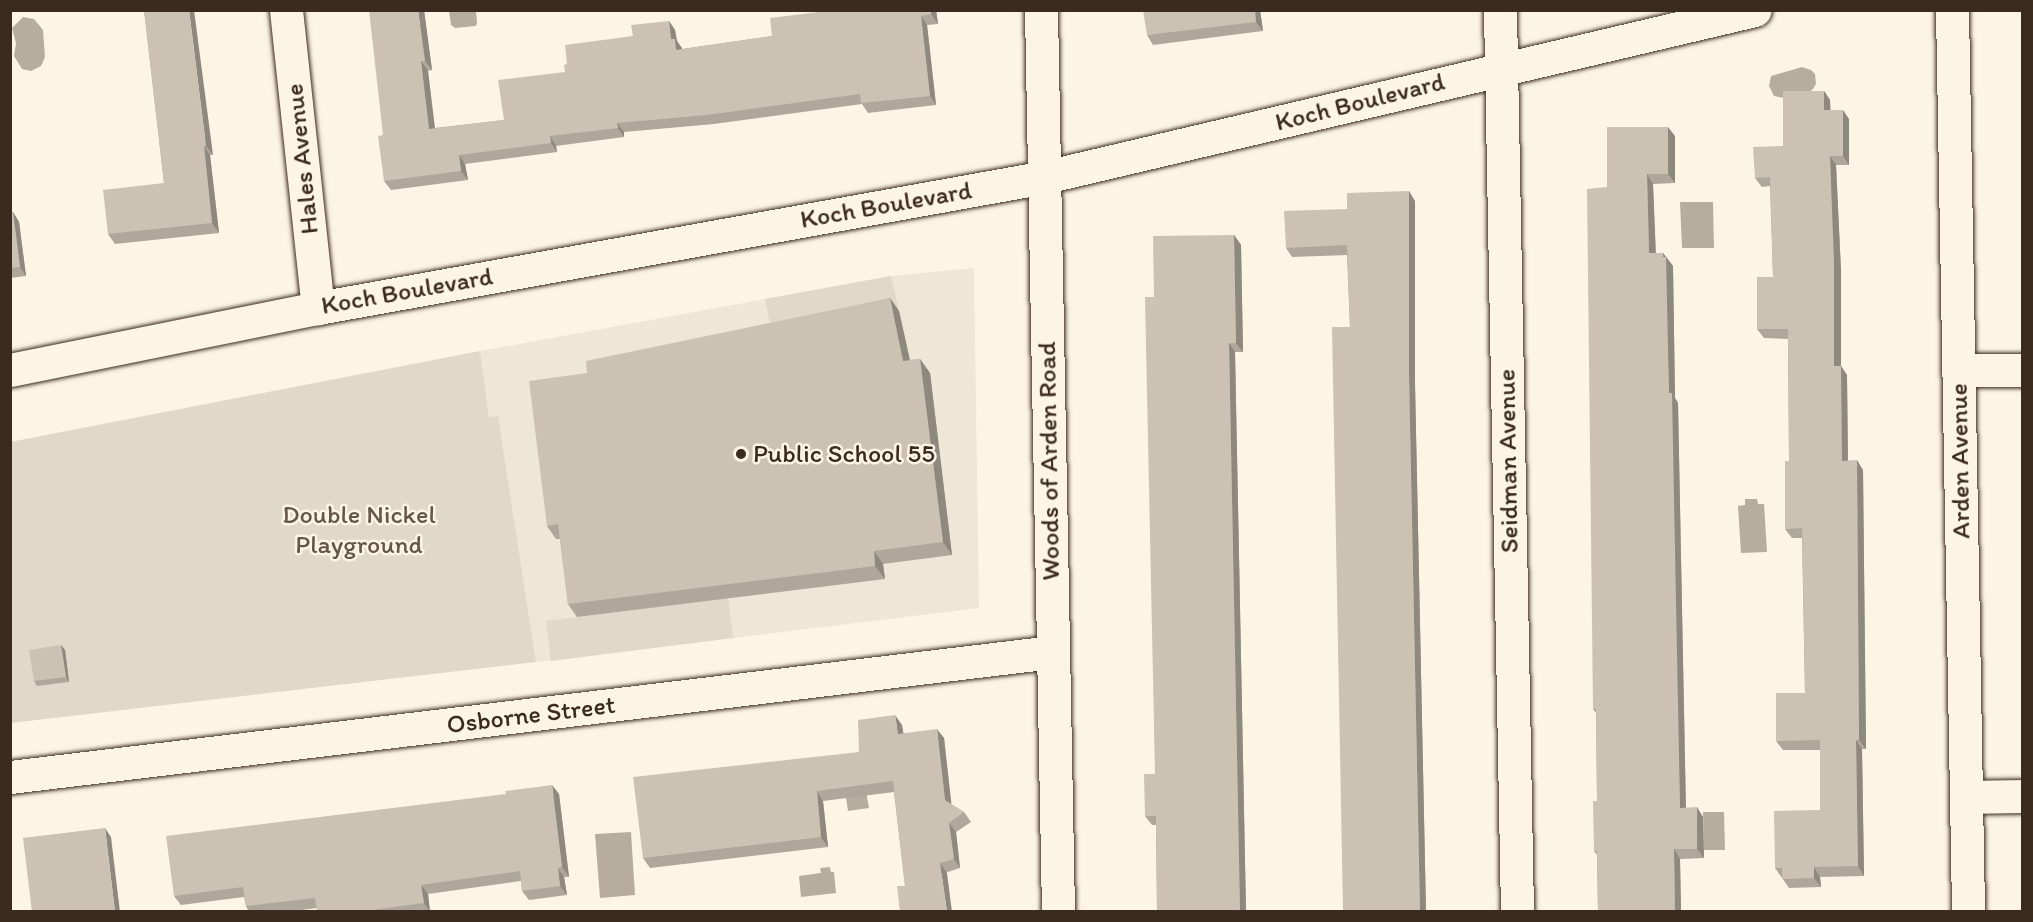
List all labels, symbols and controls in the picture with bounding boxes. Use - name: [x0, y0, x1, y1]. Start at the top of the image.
- street label: Koch Boulevard: [1271, 66, 1449, 138]
- street label: Hales Avenue: [279, 83, 325, 235]
- street label: Koch Boulevard: [797, 174, 975, 236]
- street label: Koch Boulevard: [318, 260, 496, 322]
- street label: Woods of Arden Road: [1031, 342, 1067, 580]
- street label: Seidman Avenue: [1491, 369, 1525, 553]
- street label: Arden Avenue: [1943, 383, 1977, 539]
- place label: Public School 55: [753, 438, 935, 470]
- marker: Public School 55: [734, 447, 748, 461]
- park label: Double Nickel Playground: [282, 499, 436, 560]
- street label: Osborne Street: [445, 689, 617, 741]

